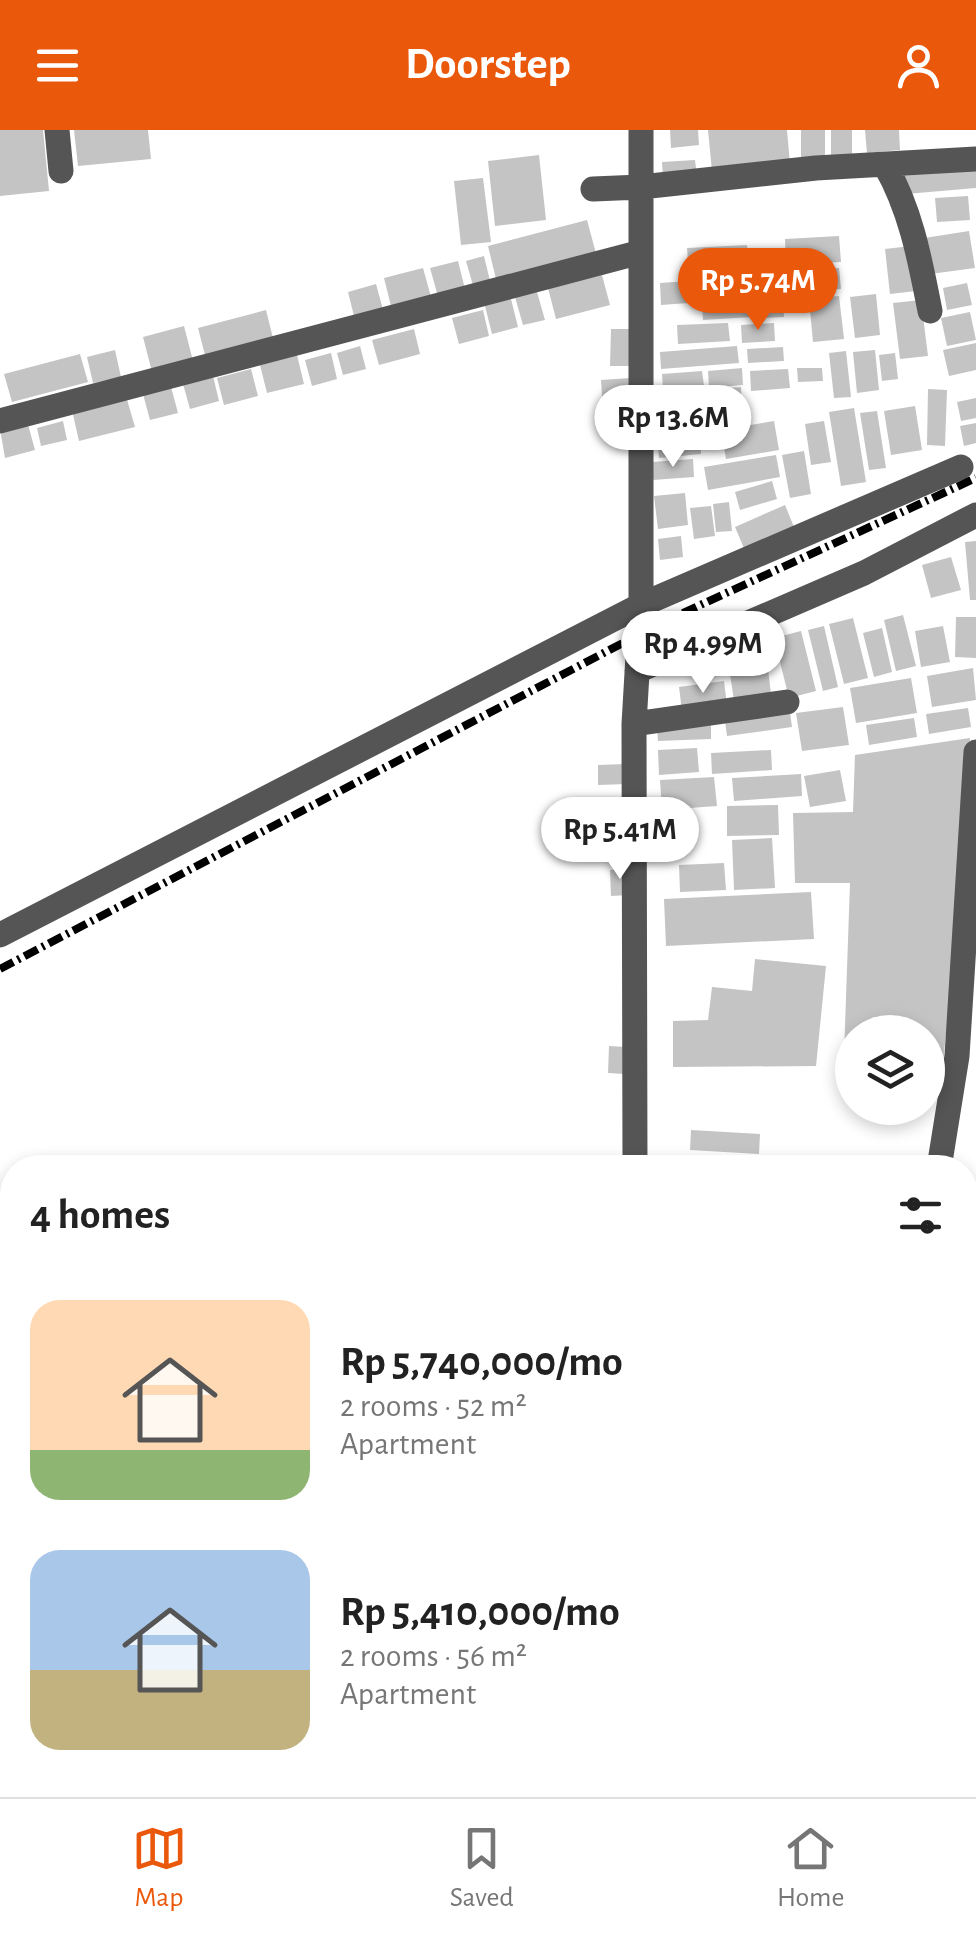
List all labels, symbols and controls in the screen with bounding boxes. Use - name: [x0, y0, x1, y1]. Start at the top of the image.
- icon: menu: [30, 38, 85, 93]
- icon: person: [891, 38, 946, 93]
- text: Doorstep: [405, 42, 571, 87]
- pin: Rp 5.74M: [655, 248, 861, 333]
- text: Rp 5.74M: [700, 264, 816, 296]
- pin: Rp 13.6M: [570, 385, 776, 470]
- text: Rp 13.6M: [616, 401, 730, 433]
- pin: Rp 4.99M: [600, 611, 806, 696]
- text: Rp 4.99M: [643, 627, 763, 659]
- pin: Rp 5.41M: [517, 797, 723, 882]
- text: Rp 5.41M: [563, 813, 677, 845]
- map controls: [835, 1015, 945, 1125]
- button: layers: [835, 1015, 945, 1125]
- icon: filters: [893, 1188, 948, 1243]
- text: 4 homes: [30, 1194, 170, 1236]
- icon: home: [110, 1340, 230, 1460]
- text: Rp 5,740,000/mo: [340, 1341, 623, 1383]
- text: 2 rooms · 52 m²: [340, 1390, 527, 1422]
- text: Apartment: [340, 1428, 476, 1460]
- icon: home: [110, 1590, 230, 1710]
- text: Rp 5,410,000/mo: [340, 1591, 620, 1633]
- text: 2 rooms · 56 m²: [340, 1640, 527, 1672]
- text: Apartment: [340, 1678, 476, 1710]
- tab: Map: [132, 1821, 187, 1915]
- tab: Saved: [450, 1821, 514, 1915]
- tab: Home: [777, 1821, 844, 1915]

